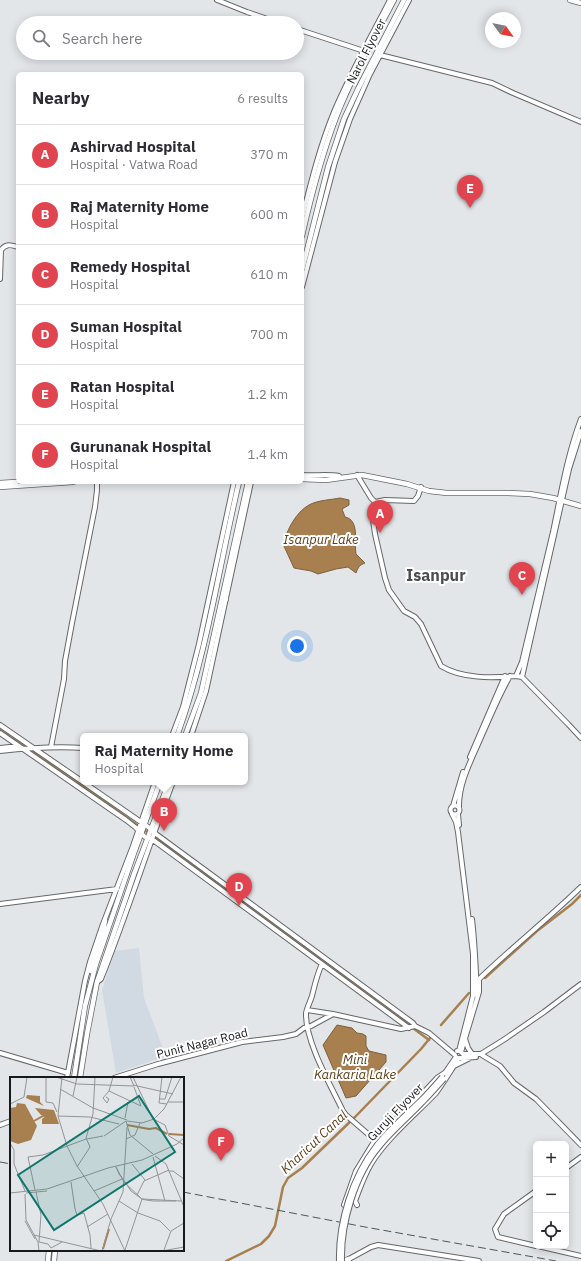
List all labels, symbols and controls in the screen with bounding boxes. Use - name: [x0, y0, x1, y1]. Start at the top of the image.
- north arrow: [485, 12, 521, 48]
- street label: Narol Flyover: [343, 15, 389, 86]
- search box: [16, 16, 304, 60]
- icon: search: [30, 27, 52, 49]
- text: Search here: [62, 29, 142, 48]
- text: Nearby: [32, 87, 90, 109]
- text: 6 results: [237, 90, 288, 107]
- text: Ashirvad Hospital: [70, 137, 195, 156]
- text: A: [41, 146, 49, 163]
- text: 370 m: [250, 146, 288, 163]
- text: Hospital · Vatwa Road: [70, 156, 198, 173]
- pin: E: [457, 175, 483, 208]
- text: Raj Maternity Home: [70, 197, 209, 216]
- text: B: [41, 206, 49, 223]
- text: 600 m: [250, 206, 288, 223]
- text: Hospital: [70, 216, 119, 233]
- text: Remedy Hospital: [70, 257, 190, 276]
- text: C: [41, 266, 49, 283]
- text: 610 m: [250, 266, 288, 283]
- text: Hospital: [70, 276, 119, 293]
- text: Suman Hospital: [70, 317, 182, 336]
- text: D: [40, 326, 50, 343]
- text: 700 m: [250, 326, 288, 343]
- text: Hospital: [70, 336, 119, 353]
- text: Ratan Hospital: [70, 377, 174, 396]
- text: E: [41, 386, 49, 403]
- text: 1.2 km: [248, 386, 288, 403]
- text: Hospital: [70, 396, 119, 413]
- text: Gurunanak Hospital: [70, 437, 211, 456]
- text: F: [41, 446, 49, 463]
- text: 1.4 km: [248, 446, 288, 463]
- text: Hospital: [70, 456, 119, 473]
- pin: A: [367, 500, 393, 533]
- water label: Isanpur Lake: [283, 531, 359, 548]
- pin: C: [509, 562, 535, 595]
- district label: Isanpur: [406, 565, 466, 585]
- your location: [287, 636, 307, 656]
- popup: [80, 733, 248, 785]
- text: Raj Maternity Home: [95, 741, 233, 760]
- text: Hospital: [95, 760, 143, 777]
- pin: B: [151, 798, 177, 831]
- pin: D: [226, 873, 252, 906]
- street label: Punit Nagar Road: [155, 1024, 249, 1062]
- water label: Mini Kankaria Lake: [314, 1051, 396, 1083]
- inset map: [10, 1077, 184, 1251]
- street label: Guruji Flyover: [364, 1080, 427, 1144]
- water label: Kharicut Canal: [277, 1106, 352, 1177]
- pin: F: [208, 1128, 234, 1161]
- map controls: [533, 1141, 569, 1249]
- button: +: [533, 1141, 569, 1177]
- button: −: [533, 1177, 569, 1213]
- button: locate: [533, 1213, 569, 1249]

